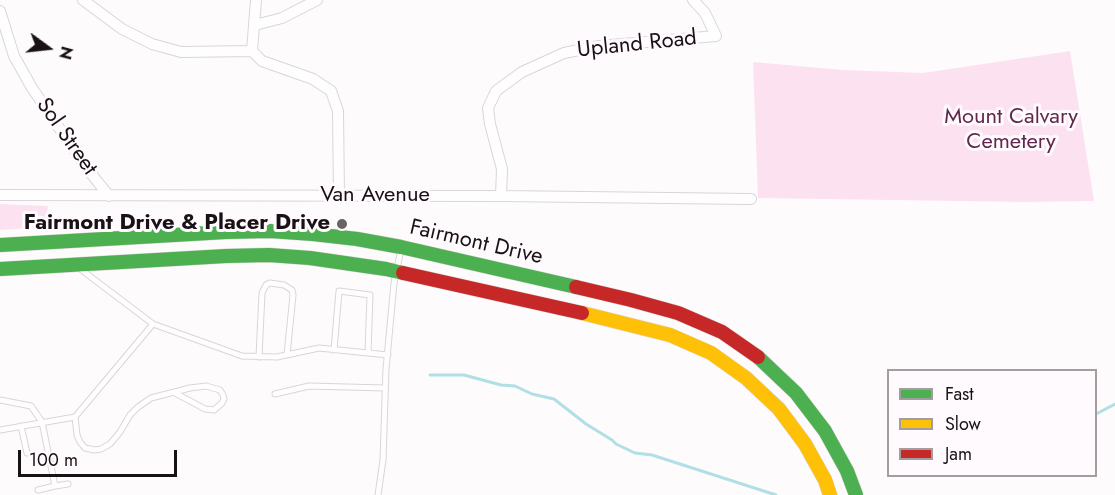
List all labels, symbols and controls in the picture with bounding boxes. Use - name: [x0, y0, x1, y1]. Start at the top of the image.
- north arrow: [18, 18, 78, 78]
- street label: Upland Road: [576, 26, 698, 64]
- text: N: [53, 44, 79, 62]
- street label: Sol Street: [30, 93, 102, 181]
- park label: Mount Calvary Cemetery: [944, 105, 1078, 156]
- street label: Van Avenue: [320, 183, 430, 209]
- place label: Fairmont Drive & Placer Drive: [24, 211, 330, 237]
- street label: Fairmont Drive: [407, 215, 545, 271]
- marker: Fairmont Drive & Placer Drive: [335, 217, 349, 231]
- legend: [887, 369, 1097, 477]
- text: Fast: [945, 381, 974, 407]
- text: Slow: [945, 411, 981, 437]
- scale bar: [21, 438, 180, 476]
- text: Jam: [945, 441, 972, 467]
- text: 100 m: [29, 447, 78, 473]

